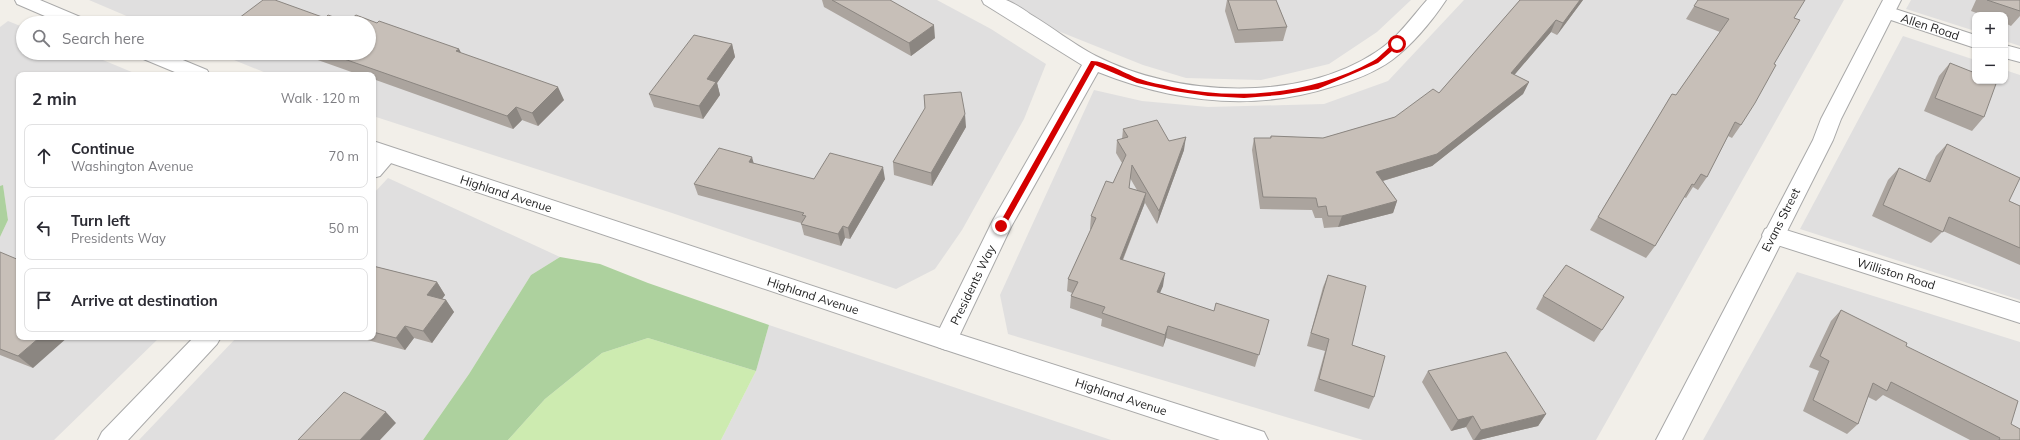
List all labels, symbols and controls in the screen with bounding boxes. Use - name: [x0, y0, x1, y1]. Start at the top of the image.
- street label: Allen Road: [1899, 10, 1961, 43]
- map controls: [1972, 12, 2008, 84]
- button: +: [1972, 12, 2008, 48]
- search box: [16, 16, 376, 60]
- icon: search: [30, 27, 52, 49]
- text: Search here: [62, 29, 144, 48]
- route start: [1388, 35, 1406, 53]
- button: −: [1972, 48, 2008, 84]
- text: 2 min: [32, 88, 77, 109]
- text: Walk · 120 m: [281, 90, 360, 106]
- text: Continue: [71, 139, 134, 158]
- icon: ahead: [33, 145, 55, 167]
- text: 70 m: [329, 148, 359, 164]
- text: Washington Avenue: [71, 158, 193, 174]
- street label: Highland Avenue: [458, 172, 554, 215]
- street label: Evans Street: [1758, 185, 1803, 254]
- text: Turn left: [71, 211, 130, 230]
- icon: left: [33, 217, 55, 239]
- route end: [992, 217, 1010, 235]
- text: 50 m: [329, 220, 359, 236]
- text: Presidents Way: [71, 230, 166, 246]
- street label: Presidents Way: [947, 242, 999, 327]
- street label: Williston Road: [1855, 254, 1937, 293]
- street label: Highland Avenue: [765, 274, 861, 317]
- icon: arrive: [33, 289, 55, 311]
- text: Arrive at destination: [71, 291, 218, 310]
- street label: Highland Avenue: [1073, 375, 1169, 418]

